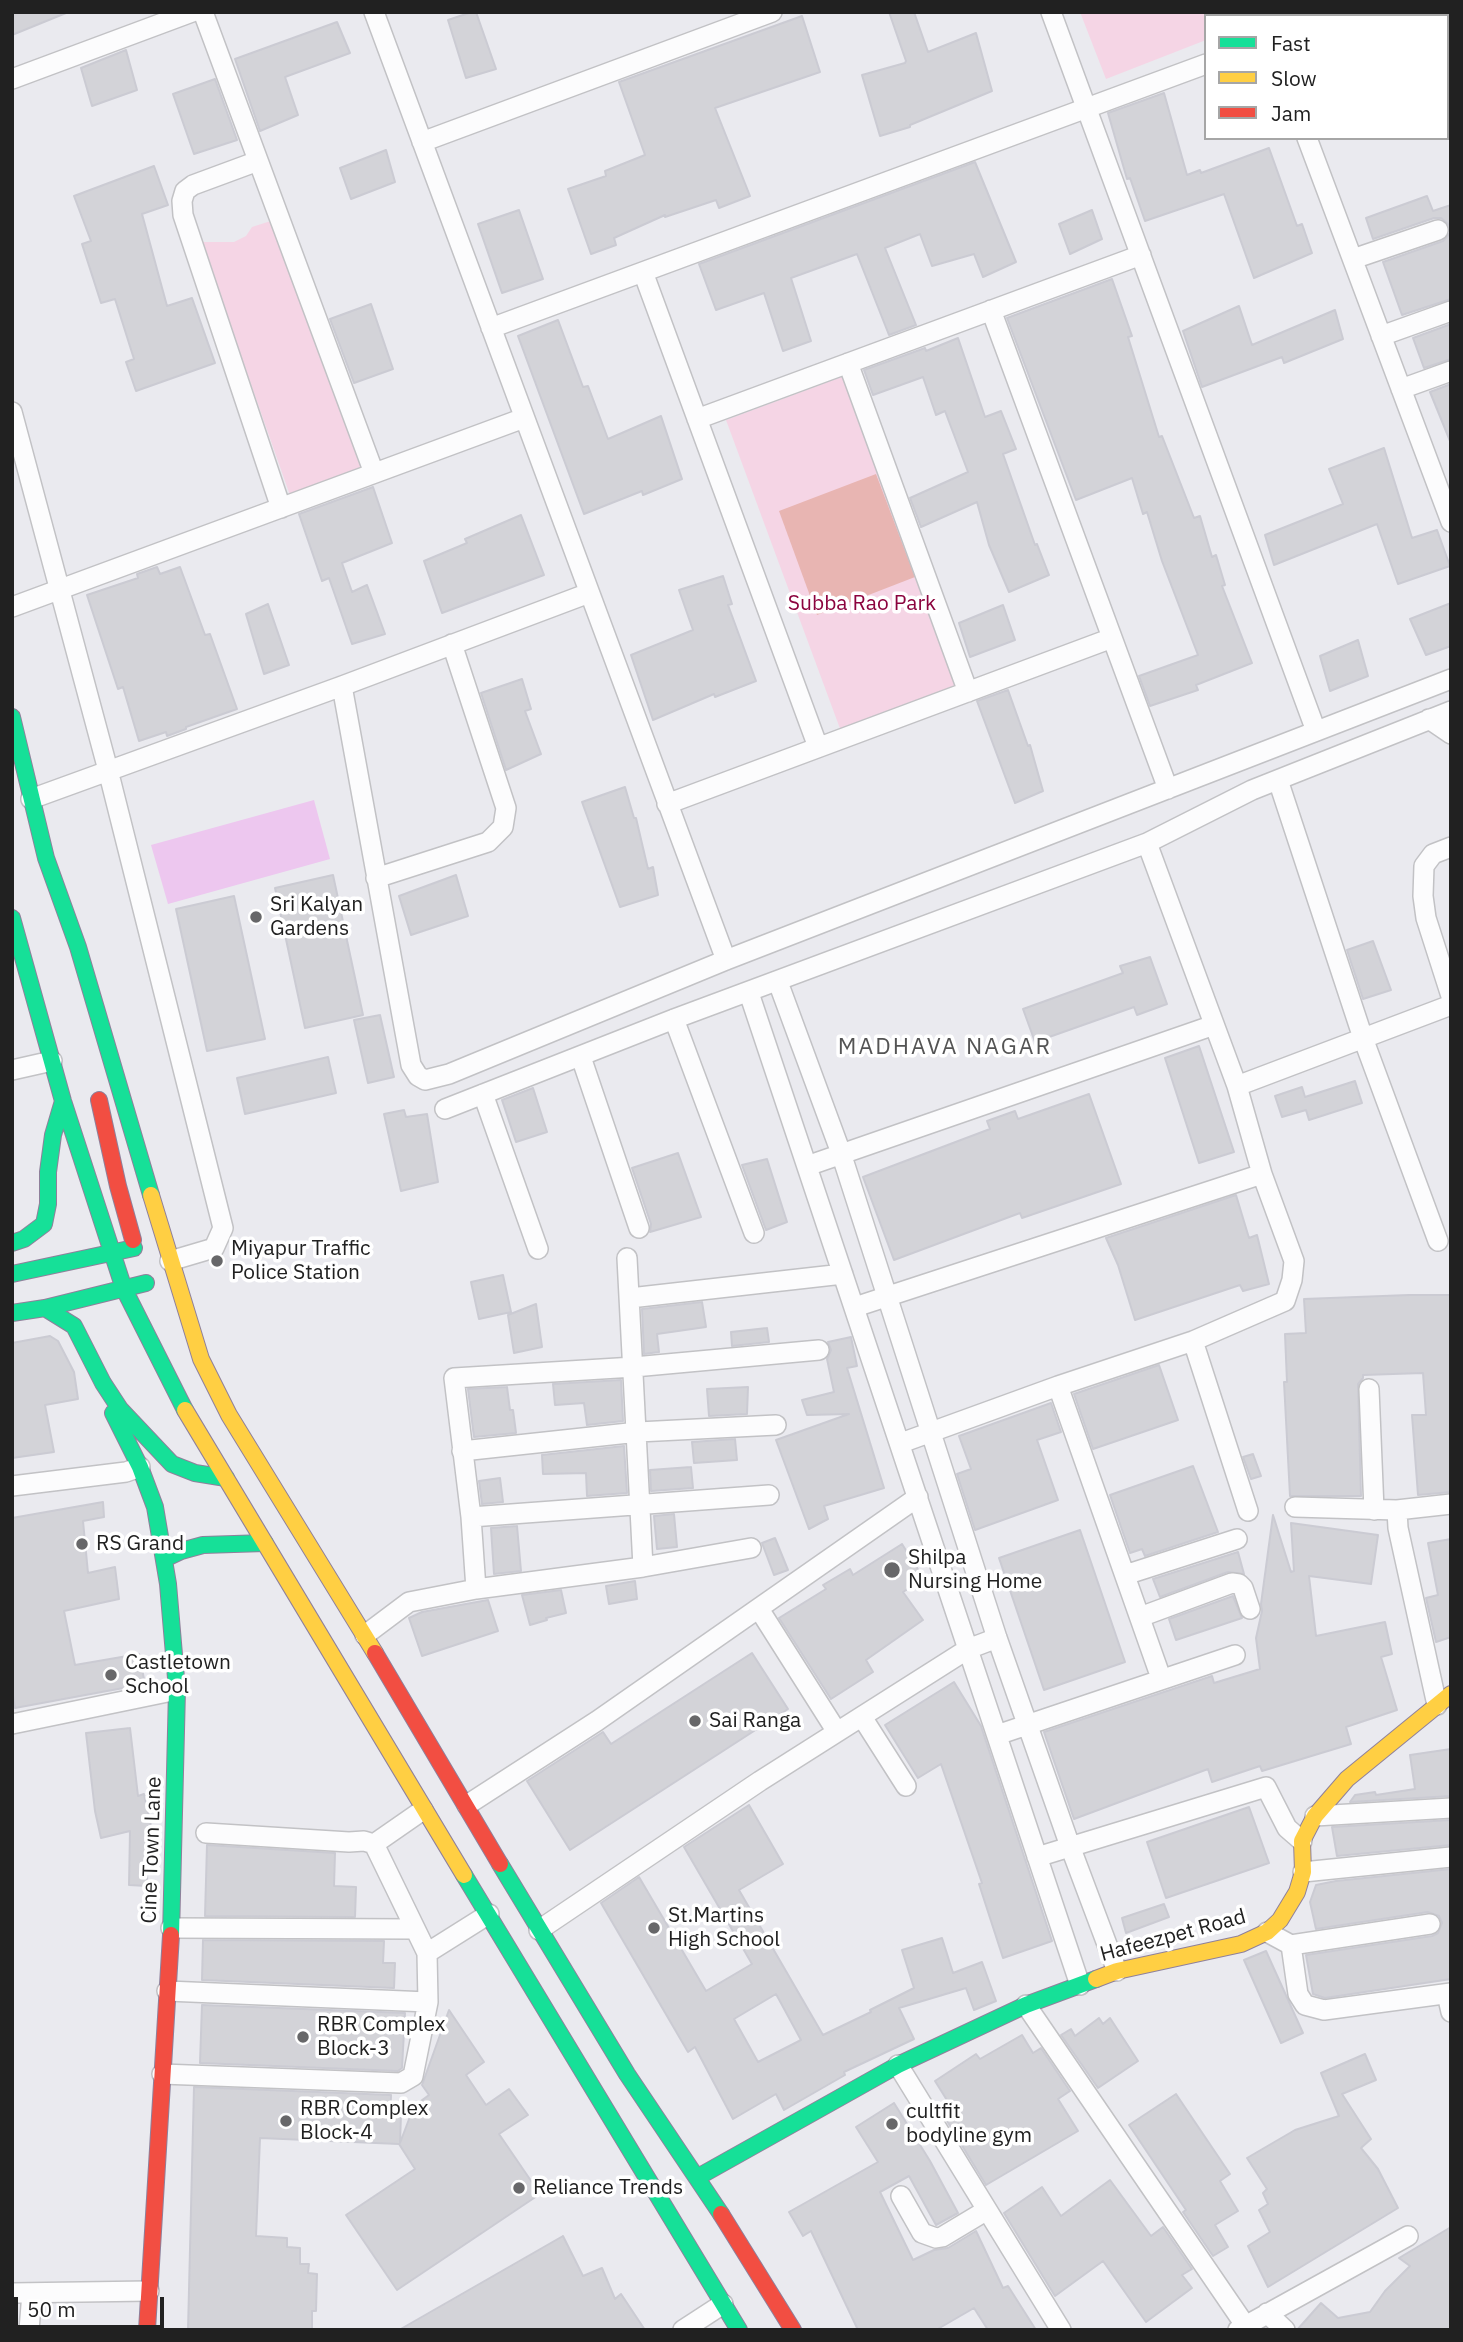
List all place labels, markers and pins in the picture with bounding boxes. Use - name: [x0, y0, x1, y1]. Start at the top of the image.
- place label: Sri Kalyan Gardens: [270, 892, 363, 942]
- marker: Sri Kalyan Gardens: [248, 909, 264, 925]
- place label: Miyapur Traffic Police Station: [231, 1236, 371, 1286]
- marker: Miyapur Traffic Police Station: [209, 1253, 225, 1269]
- place label: RS Grand: [96, 1531, 184, 1557]
- marker: RS Grand: [74, 1536, 90, 1552]
- place label: Shilpa Nursing Home: [908, 1545, 1042, 1595]
- marker: Shilpa Nursing Home: [882, 1560, 902, 1580]
- place label: Castletown School: [125, 1650, 231, 1700]
- marker: Castletown School: [103, 1667, 119, 1683]
- place label: Sai Ranga: [709, 1708, 801, 1734]
- marker: Sai Ranga: [687, 1713, 703, 1729]
- place label: St.Martins High School: [668, 1903, 780, 1953]
- marker: St.Martins High School: [646, 1920, 662, 1936]
- place label: RBR Complex Block-3: [317, 2012, 445, 2062]
- marker: RBR Complex Block-3: [295, 2029, 311, 2045]
- place label: RBR Complex Block-4: [300, 2096, 428, 2146]
- place label: cultfit bodyline gym: [906, 2099, 1032, 2149]
- marker: RBR Complex Block-4: [278, 2113, 294, 2129]
- marker: cultfit bodyline gym: [884, 2116, 900, 2132]
- place label: Reliance Trends: [533, 2175, 683, 2201]
- marker: Reliance Trends: [511, 2180, 527, 2196]

